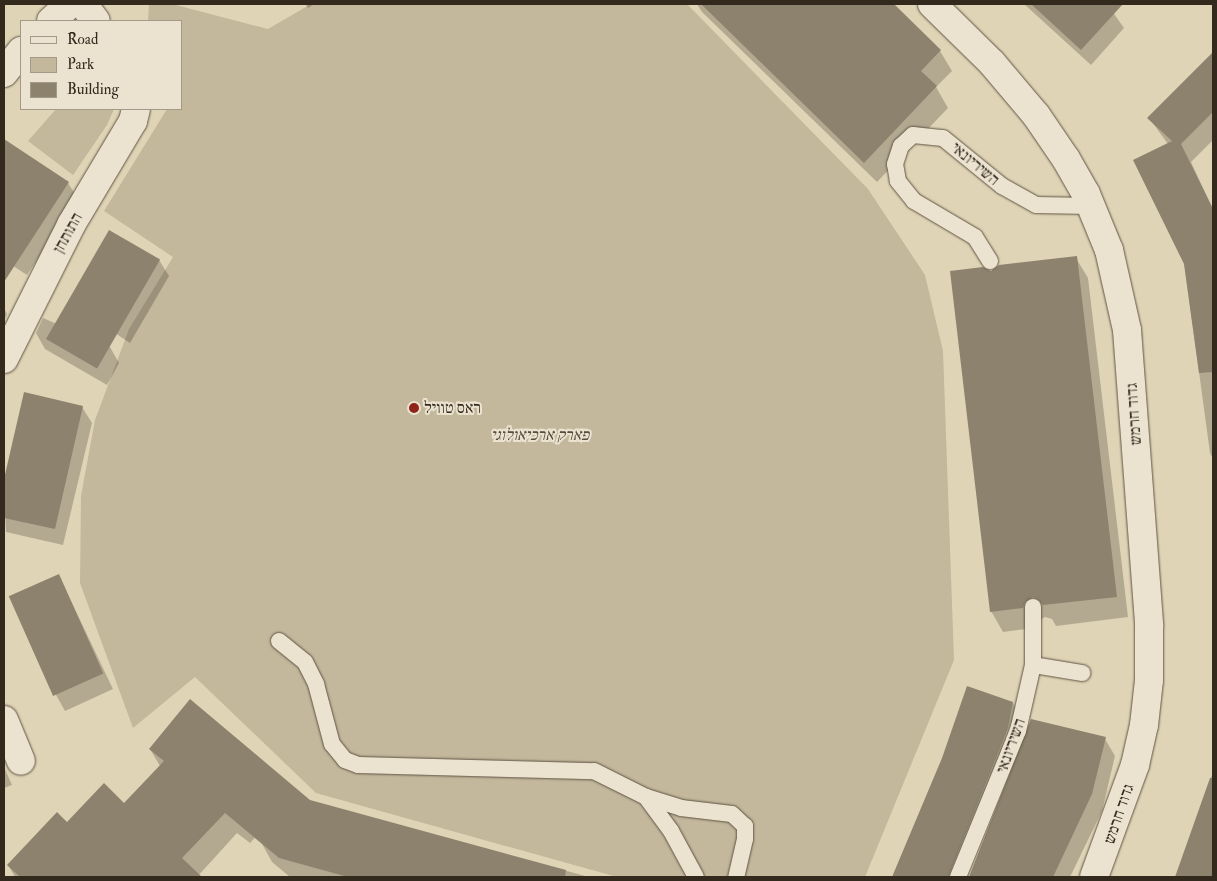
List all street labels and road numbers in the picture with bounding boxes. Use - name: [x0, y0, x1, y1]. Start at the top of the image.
- street label: השיריונאי: [947, 138, 1003, 190]
- street label: התותחן: [49, 209, 87, 257]
- street label: גדוד חרמש: [1122, 382, 1146, 446]
- street label: השיריונאי: [992, 716, 1030, 776]
- street label: גדוד חרמש: [1100, 781, 1138, 847]

